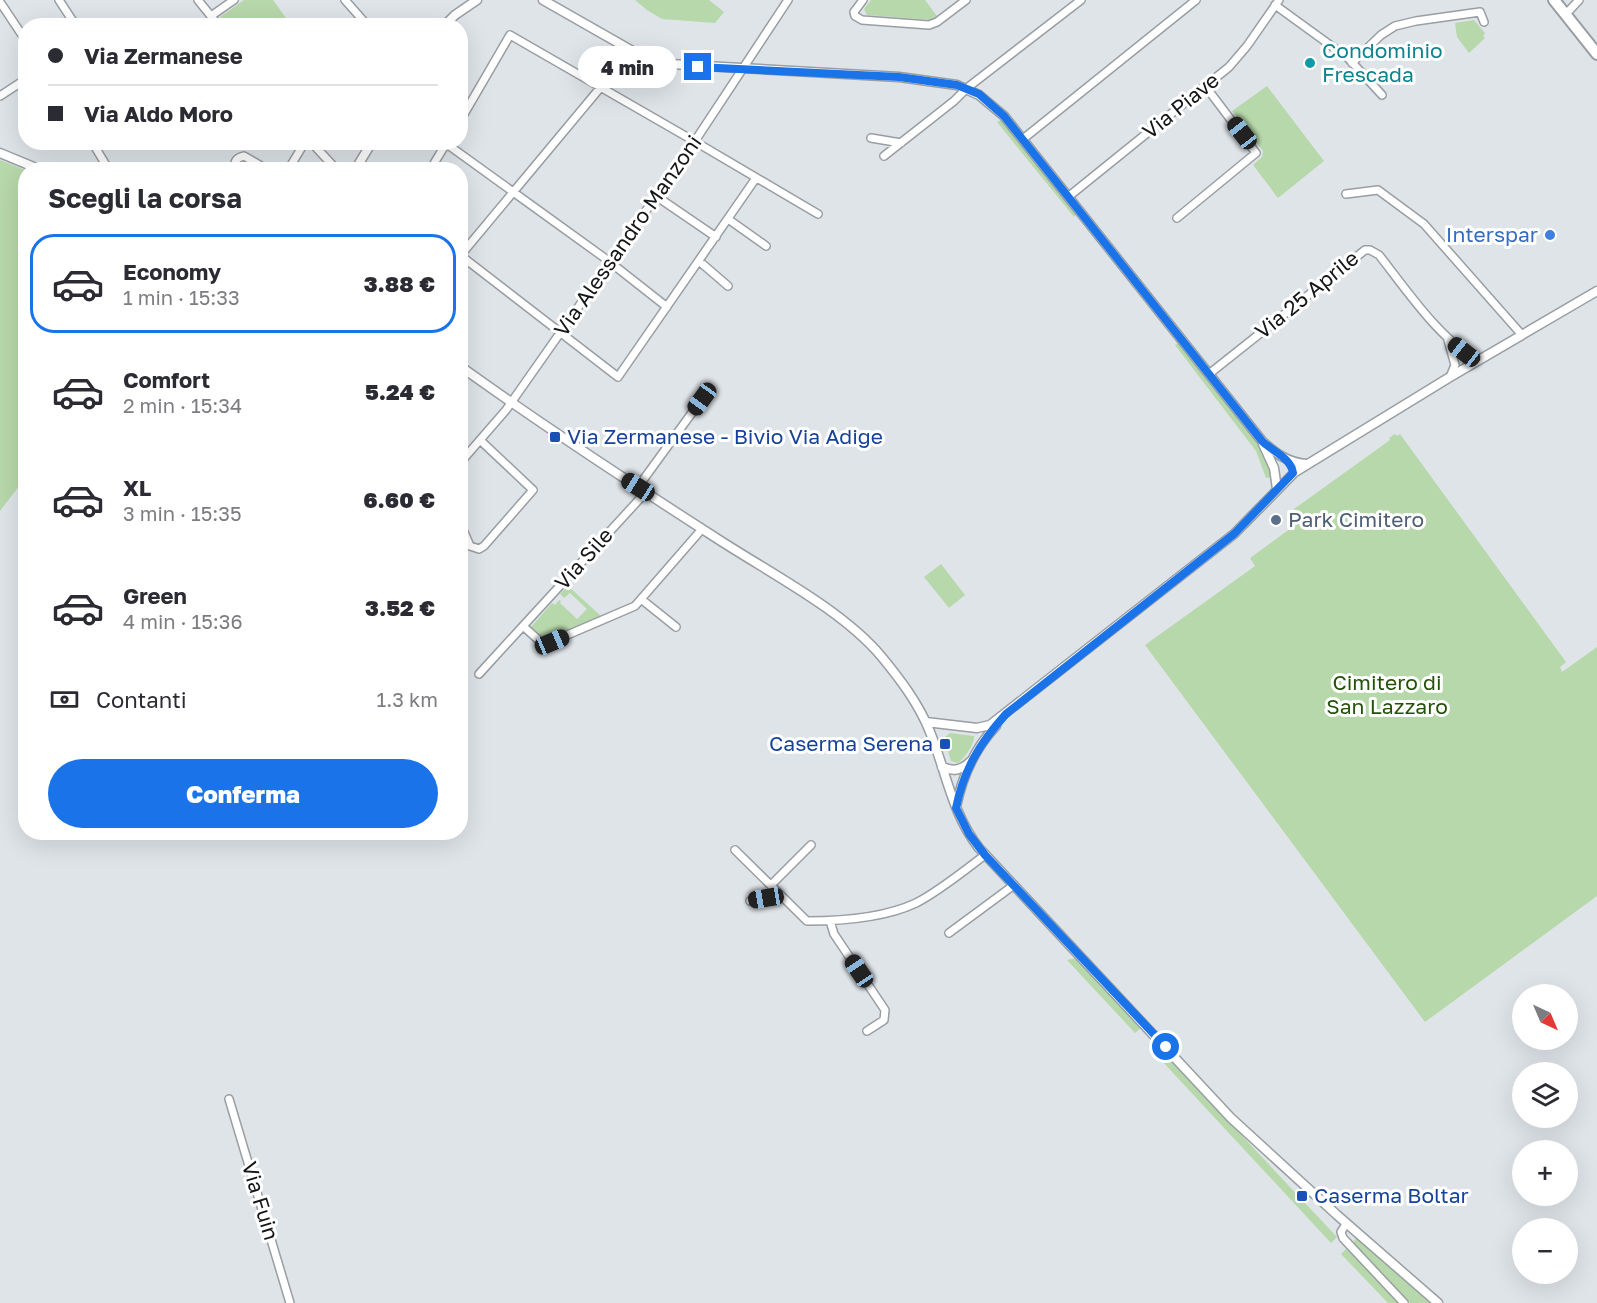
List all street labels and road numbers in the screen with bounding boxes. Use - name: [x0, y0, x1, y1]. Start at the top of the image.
- street label: Via Piave: [1137, 66, 1224, 144]
- street label: Via Alessandro Manzoni: [548, 130, 707, 341]
- street label: Via 25 Aprile: [1249, 244, 1363, 344]
- street label: Via Sile: [549, 522, 618, 595]
- street label: Via Fuin: [237, 1158, 285, 1243]

